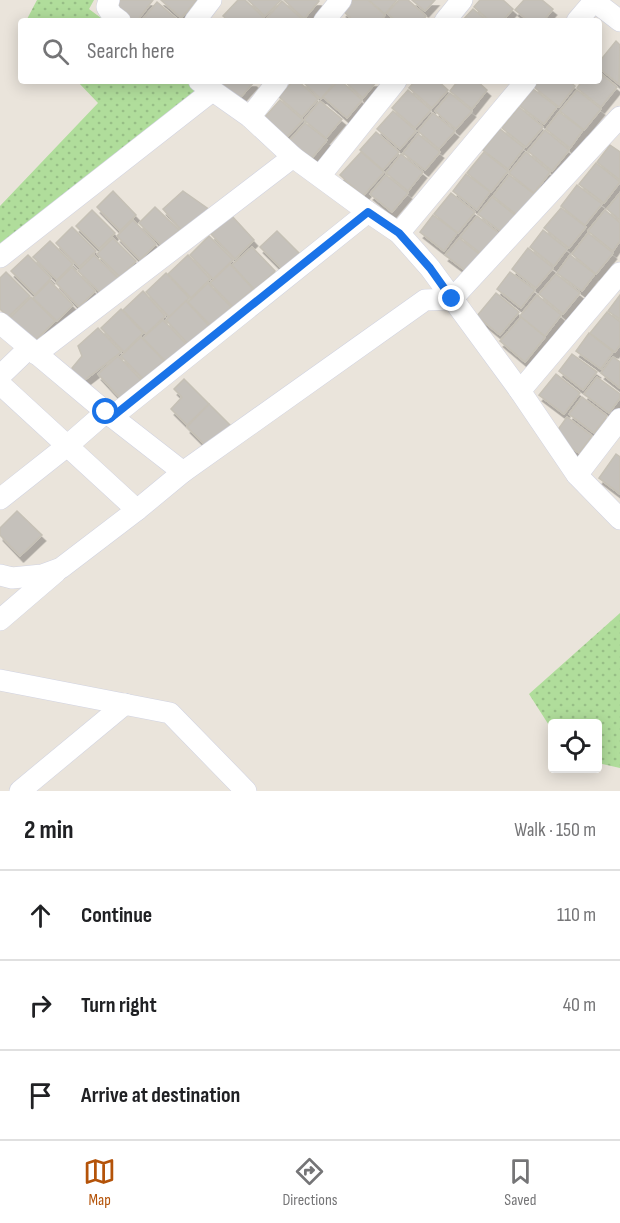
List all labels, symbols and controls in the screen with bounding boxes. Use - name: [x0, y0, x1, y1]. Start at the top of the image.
- search box: [18, 18, 602, 84]
- icon: search: [39, 35, 72, 68]
- text: Search here: [87, 38, 174, 65]
- route end: [438, 285, 464, 311]
- route start: [92, 398, 118, 424]
- map controls: [548, 719, 602, 773]
- button: locate: [548, 719, 602, 773]
- text: 2 min: [24, 815, 74, 846]
- text: Walk · 150 m: [514, 818, 596, 842]
- icon: ahead: [24, 899, 57, 932]
- text: Continue: [81, 902, 152, 929]
- text: 110 m: [557, 903, 596, 927]
- icon: right: [24, 989, 57, 1022]
- text: Turn right: [81, 992, 157, 1019]
- text: 40 m: [563, 993, 596, 1017]
- icon: arrive: [24, 1079, 57, 1112]
- text: Arrive at destination: [81, 1082, 240, 1109]
- tab: Map: [83, 1155, 116, 1210]
- tab: Directions: [282, 1155, 338, 1210]
- tab: Saved: [504, 1155, 537, 1210]

